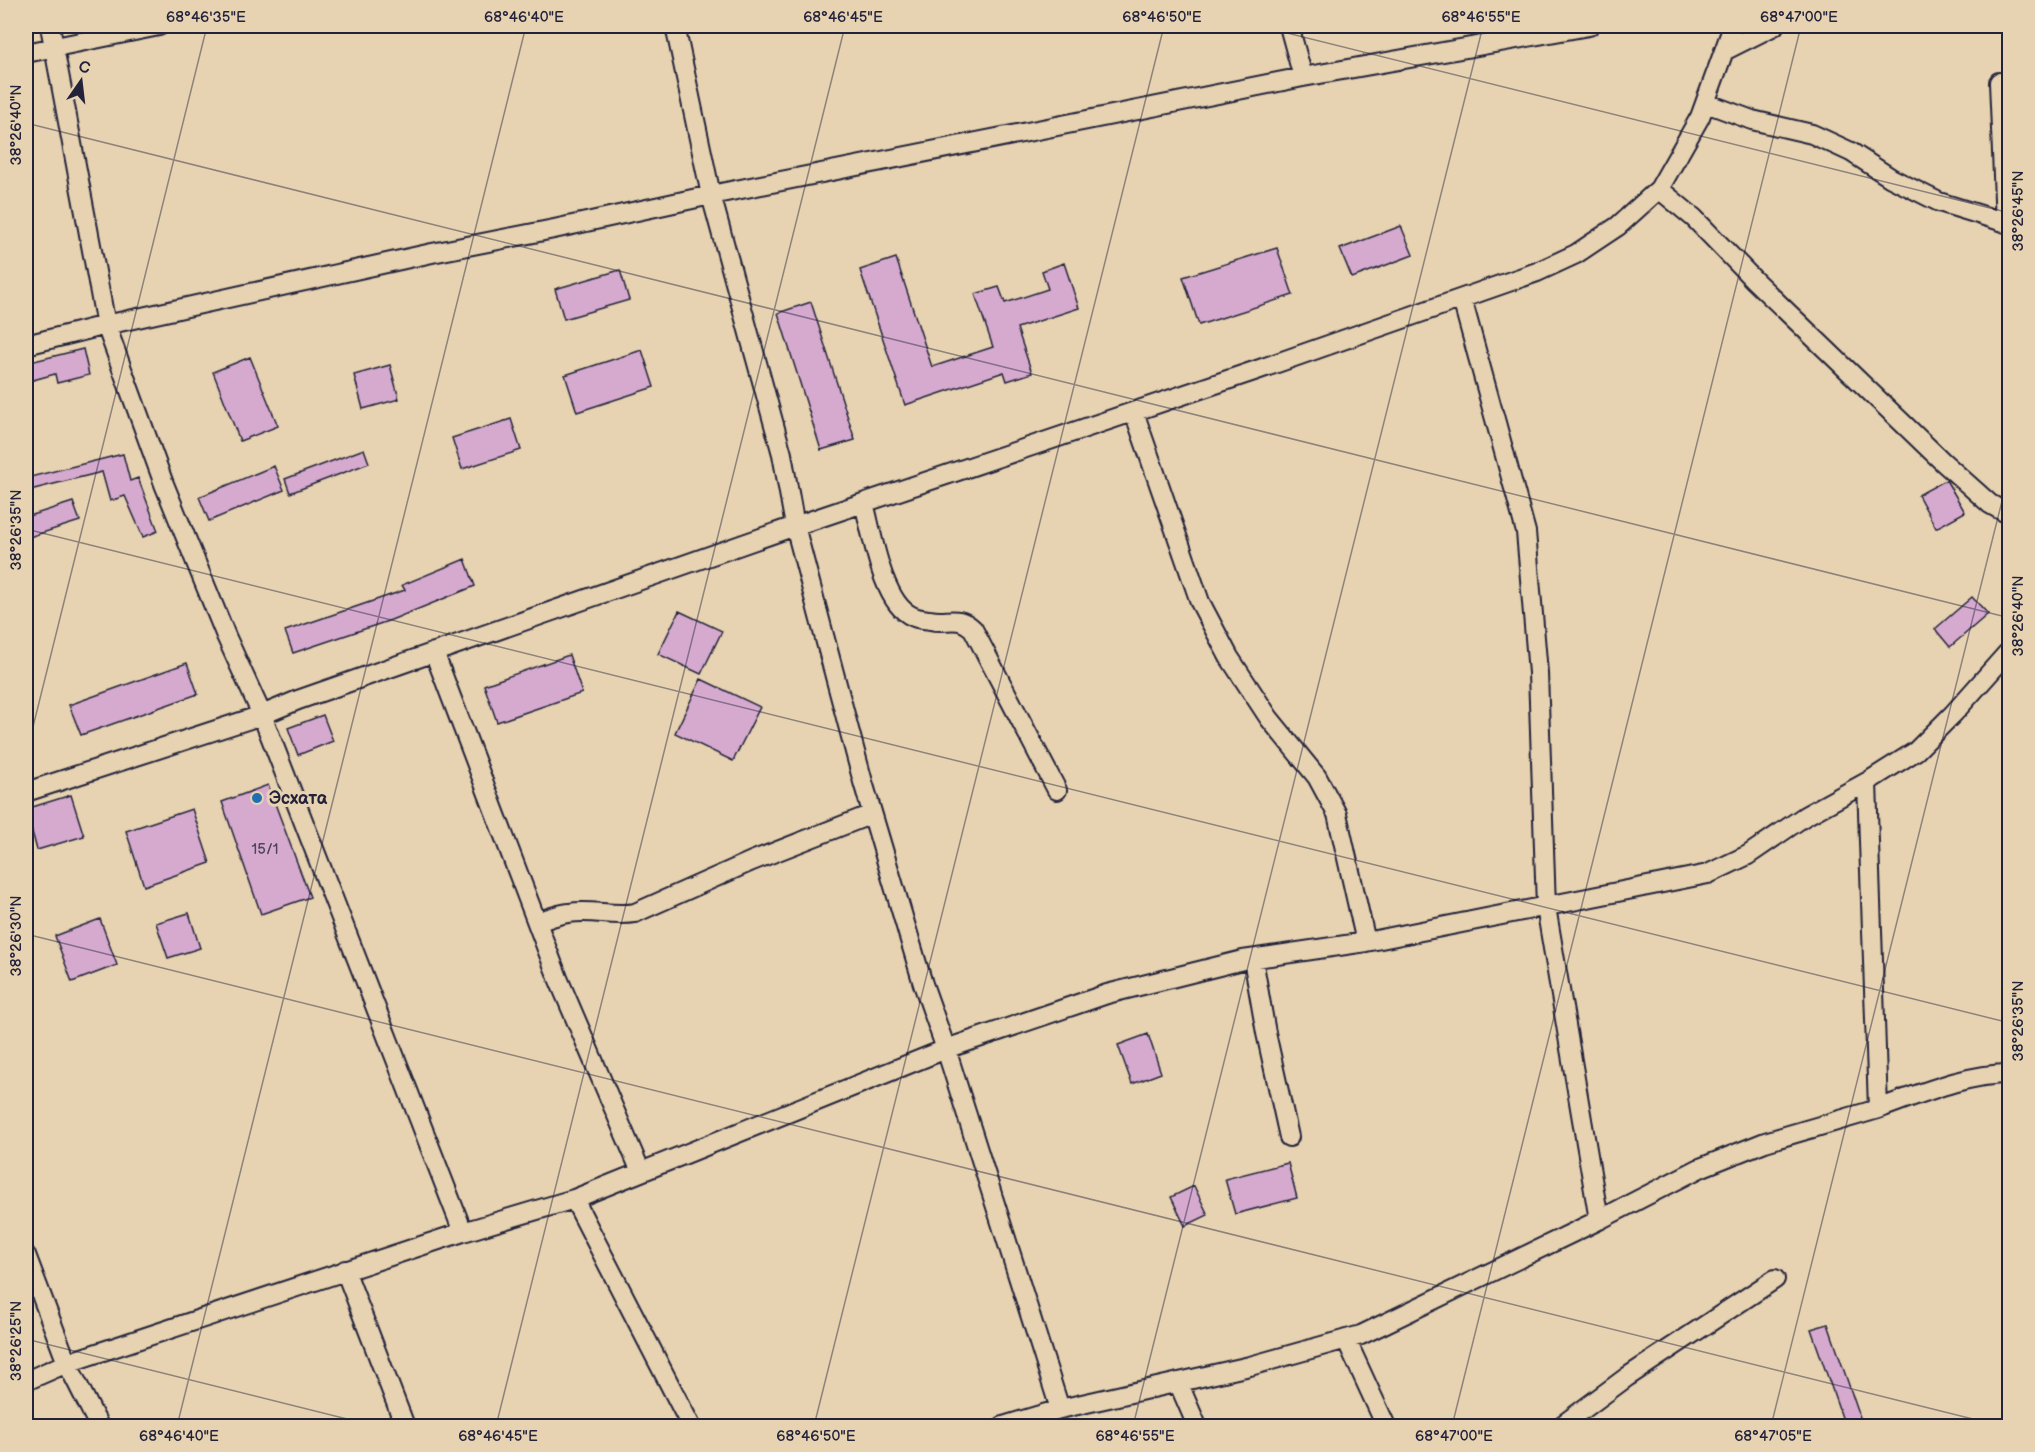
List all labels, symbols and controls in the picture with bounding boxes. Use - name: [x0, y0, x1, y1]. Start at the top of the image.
- text: 68°46'35"E: [166, 8, 246, 27]
- text: 68°46'40"E: [484, 8, 564, 27]
- text: 68°46'45"E: [803, 8, 883, 27]
- text: 68°46'50"E: [1122, 8, 1202, 27]
- text: 68°46'55"E: [1441, 8, 1521, 27]
- text: 68°47'00"E: [1760, 8, 1838, 27]
- north arrow: [51, 51, 111, 111]
- text: С: [77, 57, 92, 78]
- text: 38°26'40"N: [7, 84, 26, 166]
- text: 38°26'45"N: [2009, 171, 2028, 251]
- text: 38°26'35"N: [7, 490, 26, 570]
- text: 38°26'40"N: [2009, 575, 2028, 657]
- place label: Эсхата: [269, 788, 328, 809]
- marker: Эсхата: [250, 791, 264, 805]
- house number: 15/1: [252, 840, 279, 859]
- text: 38°26'30"N: [7, 895, 26, 977]
- text: 38°26'35"N: [2009, 981, 2028, 1061]
- text: 38°26'25"N: [7, 1301, 26, 1381]
- text: 68°46'40"E: [139, 1427, 219, 1446]
- text: 68°46'45"E: [458, 1427, 538, 1446]
- text: 68°46'50"E: [776, 1427, 856, 1446]
- text: 68°46'55"E: [1095, 1427, 1175, 1446]
- text: 68°47'00"E: [1415, 1427, 1493, 1446]
- text: 68°47'05"E: [1734, 1427, 1812, 1446]

